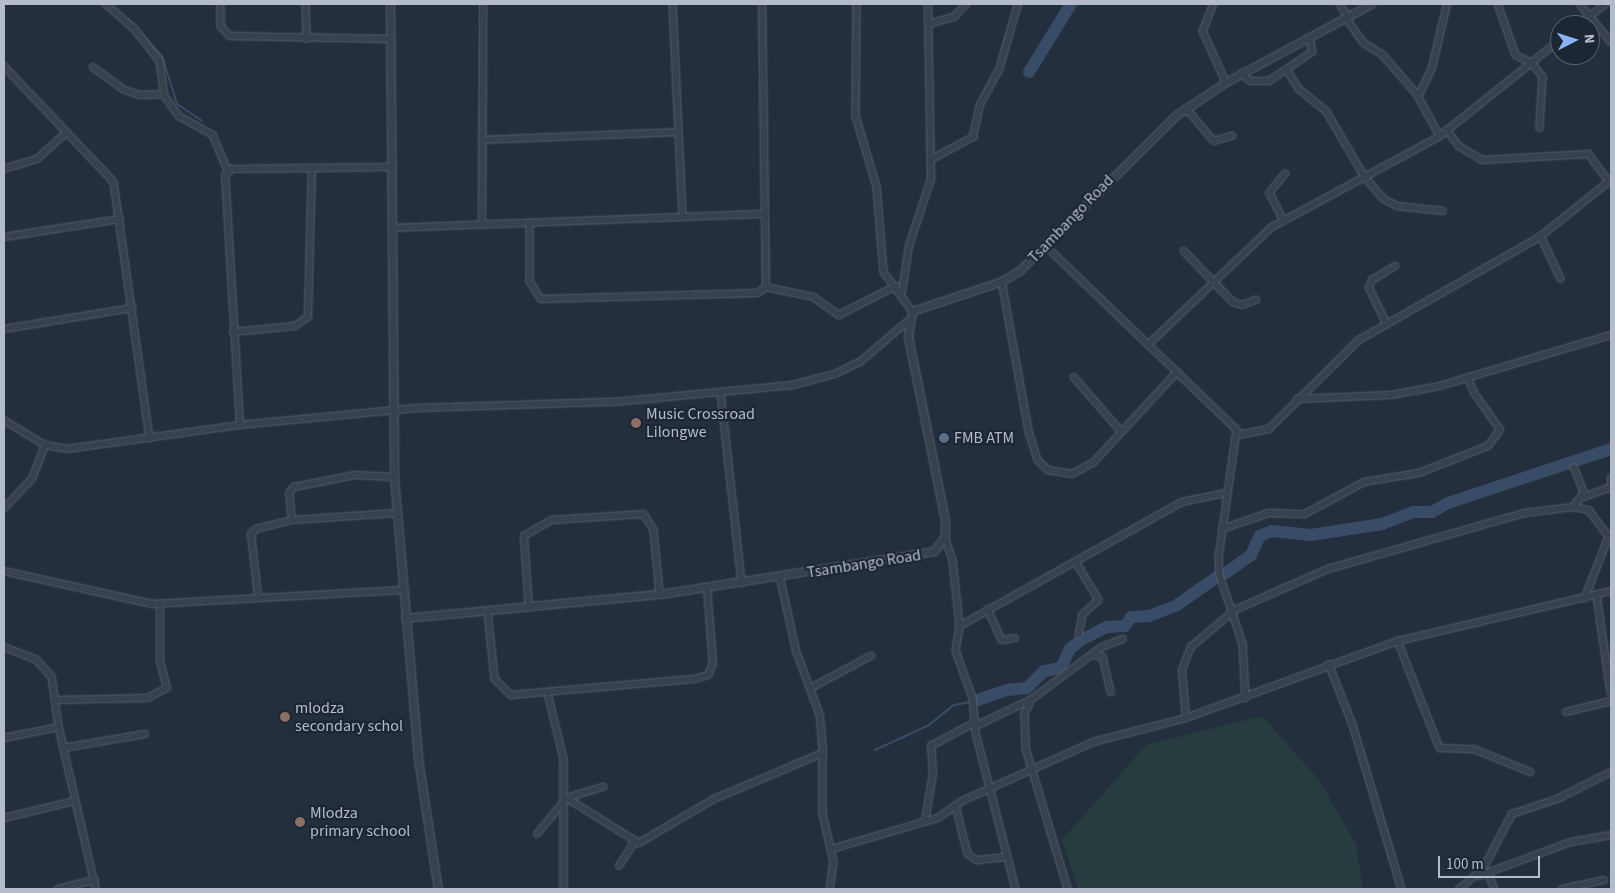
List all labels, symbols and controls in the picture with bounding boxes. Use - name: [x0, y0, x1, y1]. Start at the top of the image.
- north arrow: [1550, 15, 1600, 65]
- text: N: [1579, 33, 1599, 44]
- street label: Tsambango Road: [1024, 171, 1118, 267]
- place label: Music Crossroad Lilongwe: [646, 404, 755, 442]
- marker: Music Crossroad Lilongwe: [630, 417, 642, 429]
- place label: FMB ATM: [954, 428, 1014, 448]
- marker: FMB ATM: [938, 432, 950, 444]
- street label: Tsambango Road: [806, 546, 922, 582]
- place label: mlodza secondary schol: [295, 698, 403, 736]
- marker: mlodza secondary schol: [279, 711, 291, 723]
- place label: Mlodza primary school: [310, 803, 410, 841]
- marker: Mlodza primary school: [294, 816, 306, 828]
- scale bar: [1440, 846, 1542, 878]
- text: 100 m: [1446, 854, 1484, 875]

